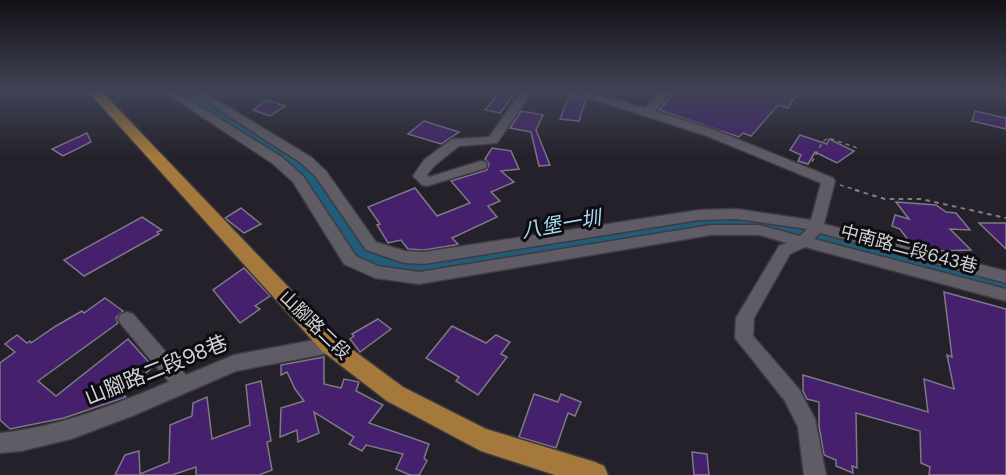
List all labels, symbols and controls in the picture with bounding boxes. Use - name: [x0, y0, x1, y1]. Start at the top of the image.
- water label: 八堡一圳: [519, 204, 606, 244]
- street label: 中南路二段643巷: [838, 219, 980, 279]
- street label: 山腳路二段: [274, 285, 356, 365]
- street label: 山腳路二段98巷: [80, 329, 232, 411]

